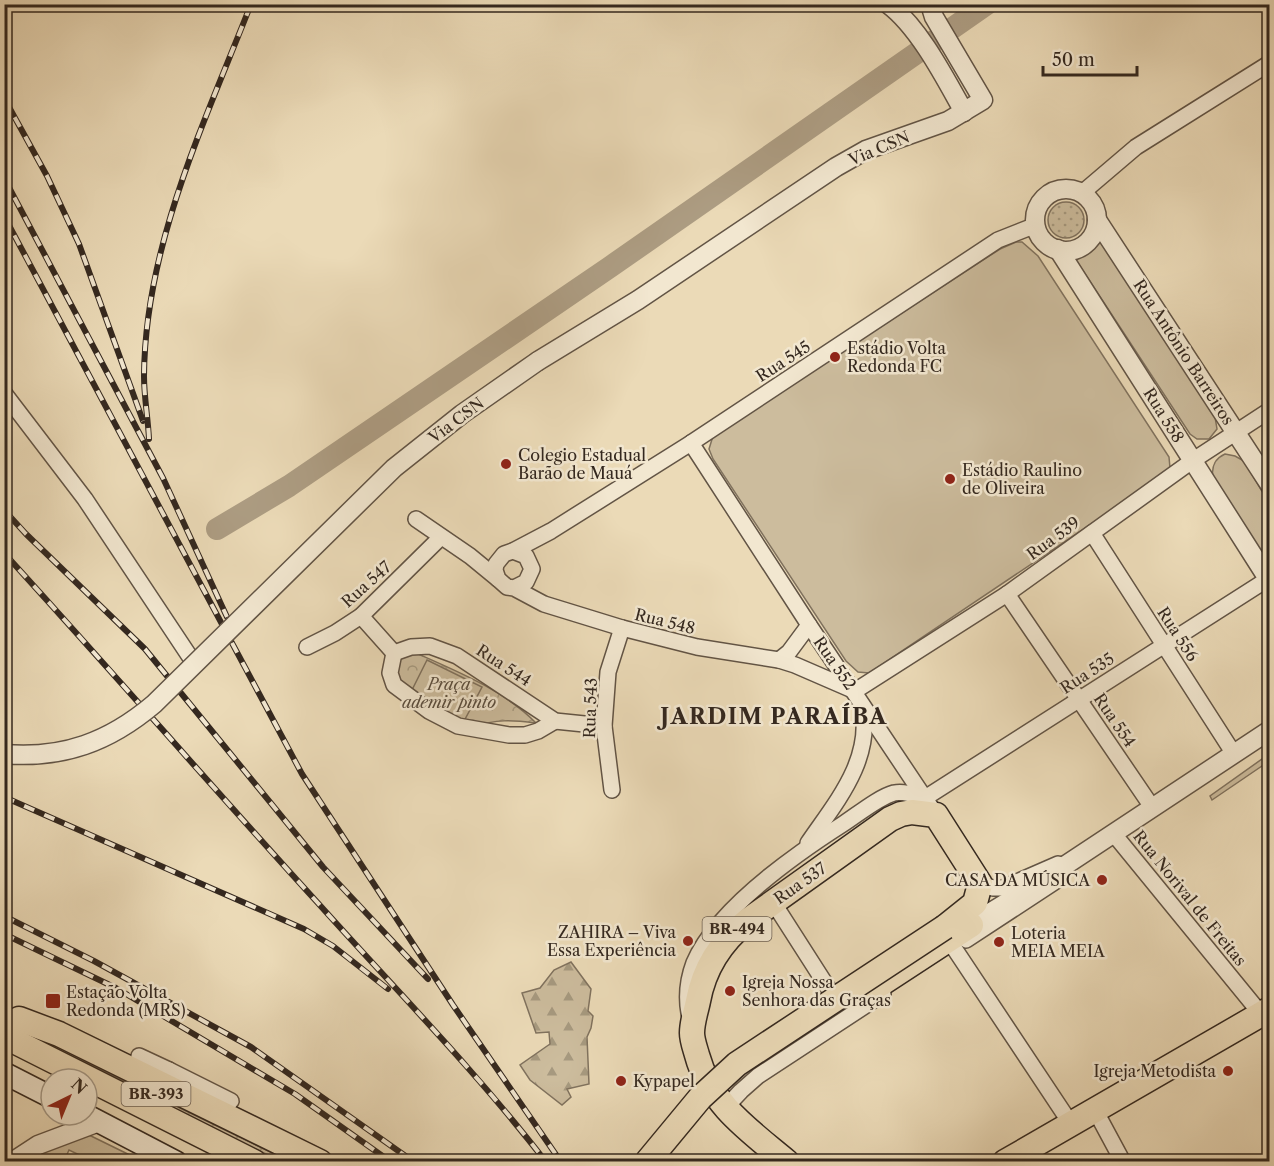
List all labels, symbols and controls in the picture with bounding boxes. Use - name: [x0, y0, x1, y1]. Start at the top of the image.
- scale bar: [1043, 39, 1138, 77]
- text: 50 m: [1052, 49, 1095, 71]
- street label: Via CSN: [845, 126, 912, 170]
- street label: Rua Antônio Barreiros: [1129, 275, 1239, 429]
- street label: Rua 545: [752, 336, 814, 386]
- place label: Estádio Volta Redonda FC: [847, 338, 946, 376]
- marker: Estádio Volta Redonda FC: [828, 350, 842, 364]
- street label: Rua 558: [1139, 384, 1189, 446]
- street label: Via CSN: [424, 393, 488, 448]
- place label: Colegio Estadual Barão de Mauá: [518, 445, 646, 483]
- marker: Colegio Estadual Barão de Mauá: [499, 457, 513, 471]
- place label: Estádio Raulino de Oliveira: [962, 460, 1082, 498]
- marker: Estádio Raulino de Oliveira: [943, 472, 957, 486]
- street label: Rua 539: [1022, 512, 1084, 564]
- street label: Rua 547: [337, 556, 395, 611]
- street label: Rua 556: [1153, 603, 1203, 665]
- street label: Rua 548: [633, 604, 697, 638]
- street label: Rua 552: [809, 632, 861, 694]
- street label: Rua 544: [473, 640, 535, 690]
- street label: Rua 535: [1056, 648, 1118, 698]
- park label: Praça ademir pinto: [402, 674, 496, 712]
- street label: Rua 543: [579, 677, 601, 739]
- street label: Rua 554: [1090, 689, 1140, 751]
- district label: JARDIM PARAÍBA: [656, 702, 888, 730]
- street label: Rua Norival de Freitas: [1129, 826, 1251, 970]
- street label: Rua 537: [770, 858, 830, 908]
- place label: CASA DA MÚSICA: [945, 870, 1091, 890]
- marker: CASA DA MÚSICA: [1095, 873, 1109, 887]
- road number: BR-494: [702, 917, 771, 941]
- place label: ZAHIRA – Viva Essa Experiência: [547, 922, 677, 960]
- place label: Loteria MEIA MEIA: [1011, 923, 1106, 961]
- marker: ZAHIRA – Viva Essa Experiência: [681, 934, 695, 948]
- marker: Loteria MEIA MEIA: [992, 935, 1006, 949]
- place label: Igreja Nossa Senhora das Graças: [742, 972, 891, 1010]
- place label: Estação Volta Redonda (MRS): [66, 982, 186, 1020]
- marker: Igreja Nossa Senhora das Graças: [723, 984, 737, 998]
- marker: Estação Volta Redonda (MRS): [44, 992, 62, 1010]
- place label: Igreja Metodista: [1093, 1061, 1217, 1081]
- marker: Igreja Metodista: [1221, 1064, 1235, 1078]
- north arrow: [39, 1067, 99, 1127]
- place label: Kypapel: [633, 1071, 695, 1091]
- text: N: [67, 1074, 91, 1098]
- marker: Kypapel: [614, 1074, 628, 1088]
- road number: BR-393: [122, 1082, 190, 1106]

